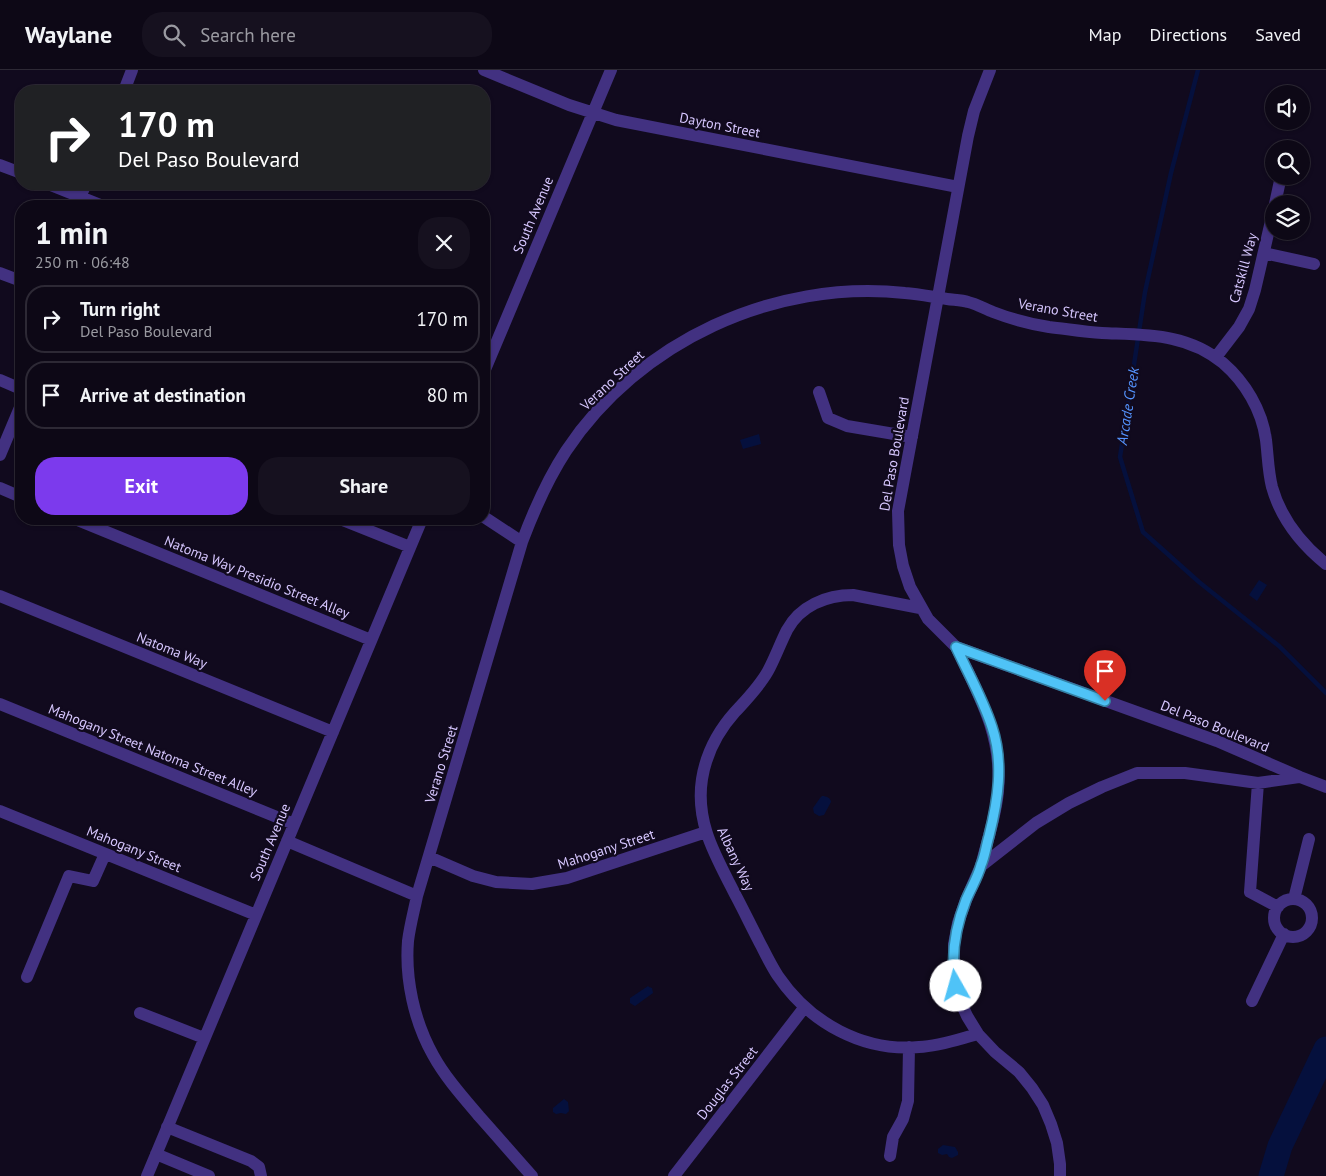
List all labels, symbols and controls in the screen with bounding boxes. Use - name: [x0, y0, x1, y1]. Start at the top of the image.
- search box: [142, 12, 492, 57]
- text: Waylane: [25, 19, 112, 50]
- icon: search: [160, 21, 188, 49]
- text: Search here: [200, 23, 296, 47]
- text: Map: [1089, 23, 1121, 46]
- text: Directions: [1149, 23, 1227, 46]
- text: Saved: [1255, 23, 1301, 46]
- map controls: [1265, 85, 1310, 240]
- button: sound: [1265, 85, 1310, 130]
- text: 170 m: [118, 101, 215, 147]
- icon: right: [35, 105, 100, 170]
- street label: Dayton Street: [678, 108, 762, 142]
- button: search: [1265, 140, 1310, 185]
- text: Del Paso Boulevard: [118, 145, 300, 173]
- street label: South Avenue: [509, 174, 557, 256]
- button: layers: [1265, 195, 1310, 240]
- text: 1 min: [35, 213, 108, 252]
- button: close: [418, 217, 470, 269]
- street label: Catskill Way: [1225, 230, 1261, 305]
- text: 250 m · 06:48: [35, 252, 130, 272]
- street label: Verano Street: [1016, 294, 1099, 326]
- text: Turn right: [80, 297, 160, 321]
- icon: right: [37, 305, 65, 333]
- text: 170 m: [416, 307, 468, 331]
- text: Del Paso Boulevard: [80, 321, 212, 341]
- street label: Verano Street: [576, 346, 648, 415]
- water label: Arcade Creek: [1112, 365, 1143, 447]
- icon: arrive: [37, 381, 65, 409]
- text: Arrive at destination: [80, 383, 246, 407]
- text: 80 m: [427, 383, 468, 407]
- street label: Del Paso Boulevard: [875, 396, 913, 512]
- button: Exit: [35, 457, 248, 515]
- button: Share: [258, 457, 470, 515]
- street label: Natoma Way Presidio Street Alley: [162, 532, 353, 623]
- street label: Natoma Way: [134, 628, 210, 673]
- pin: [1084, 650, 1126, 701]
- icon: arrive: [1091, 657, 1119, 685]
- street label: Del Paso Boulevard: [1158, 696, 1272, 756]
- street label: Mahogany Street Natoma Street Alley: [46, 700, 261, 800]
- street label: Verano Street: [420, 723, 461, 806]
- street label: South Avenue: [246, 801, 294, 883]
- street label: Mahogany Street: [84, 822, 184, 876]
- street label: Albany Way: [713, 824, 759, 894]
- street label: Mahogany Street: [555, 825, 657, 873]
- position arrow: [929, 959, 981, 1011]
- street label: Douglas Street: [693, 1043, 761, 1123]

